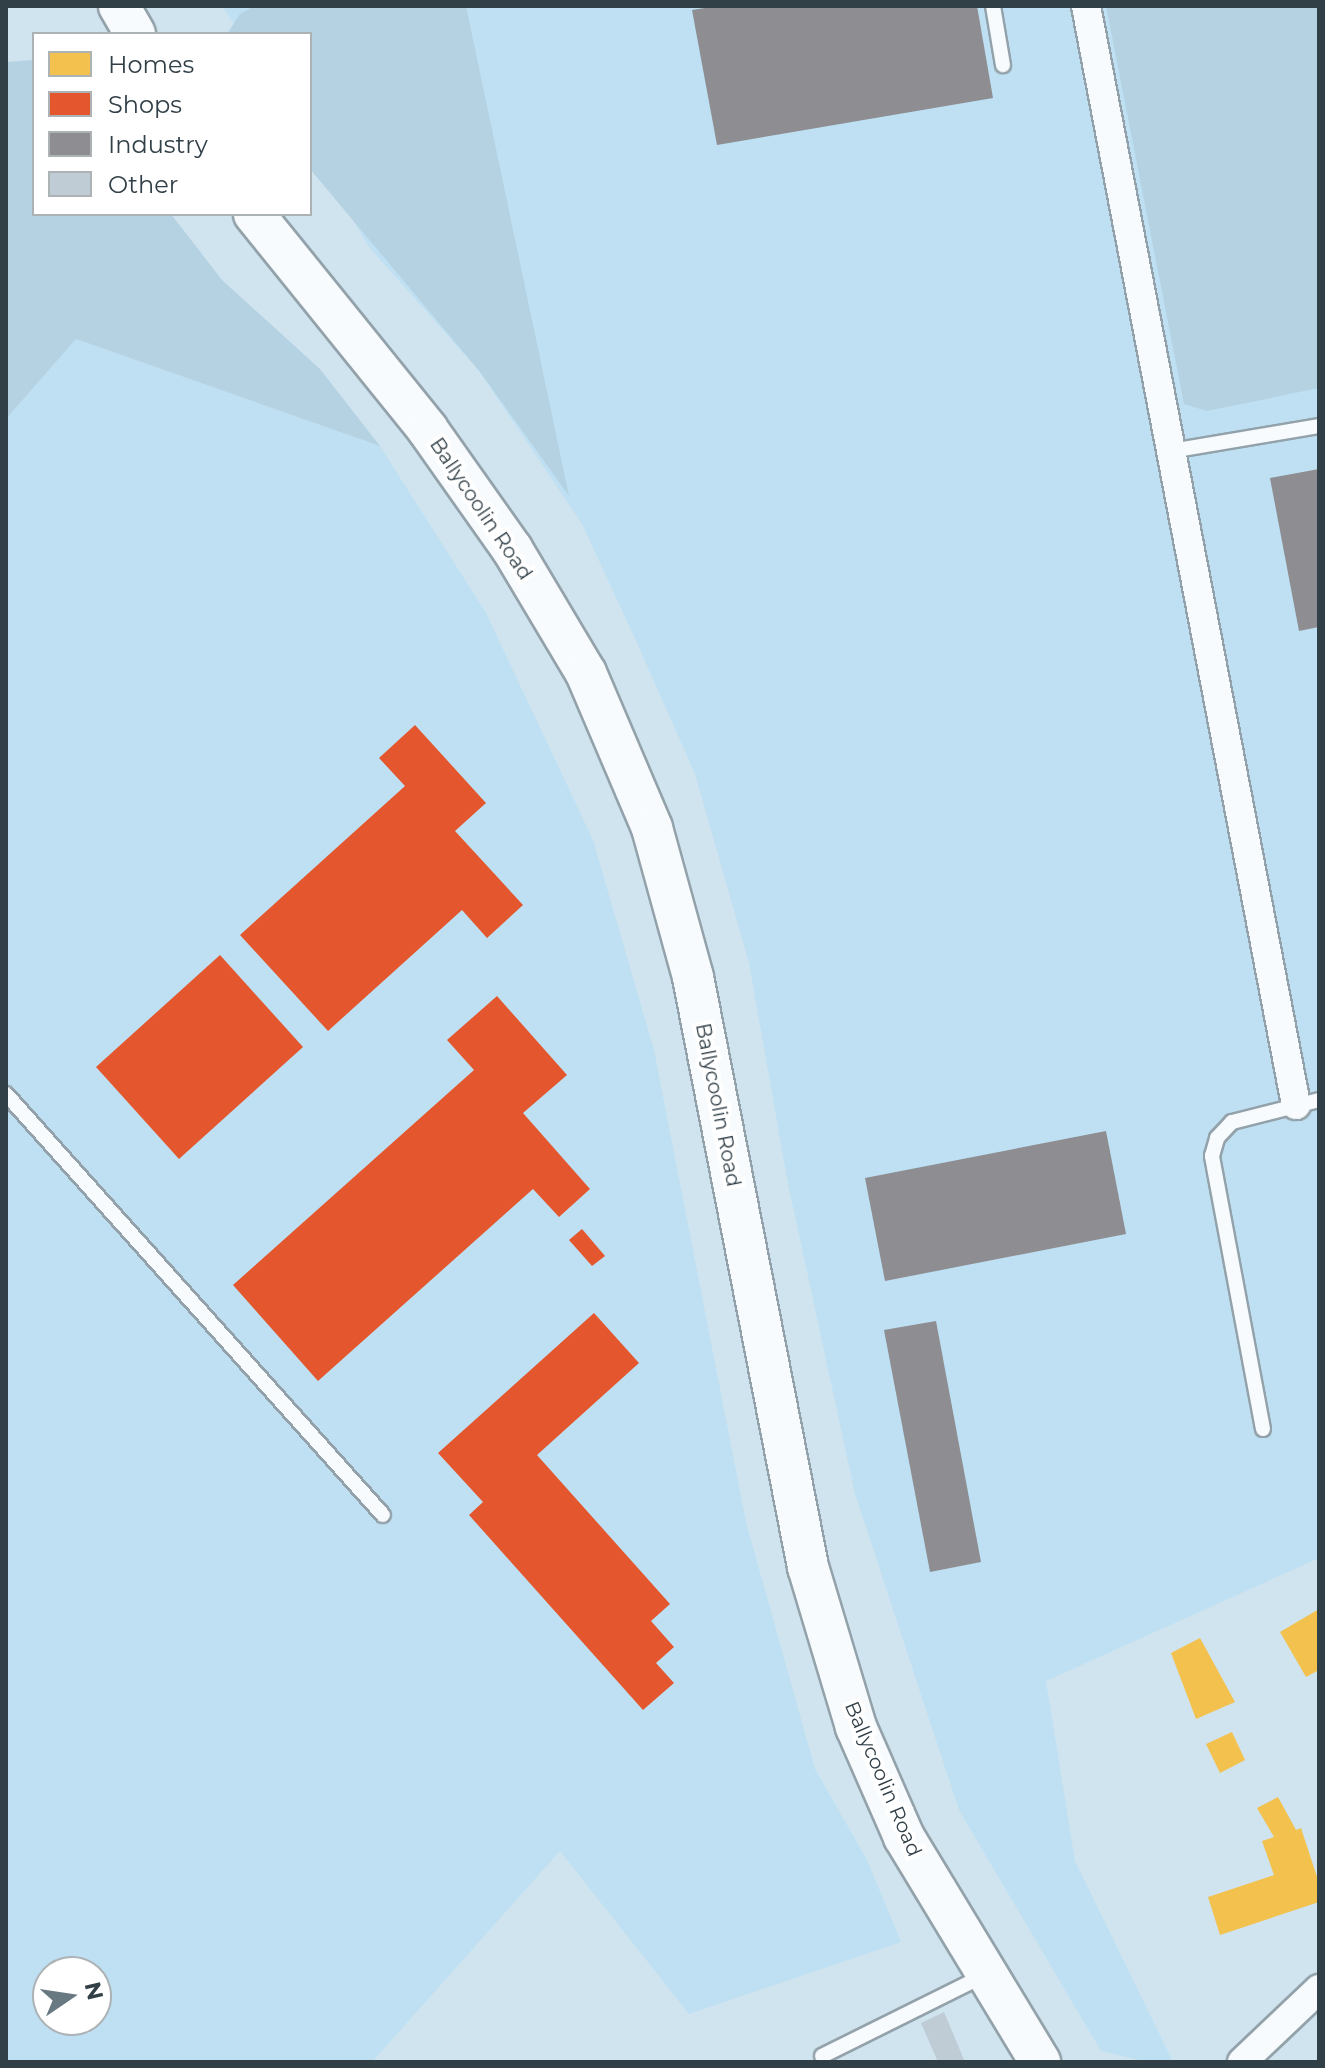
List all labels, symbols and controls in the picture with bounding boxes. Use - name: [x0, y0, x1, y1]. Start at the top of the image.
- legend: [32, 32, 312, 216]
- text: Homes: [108, 50, 194, 79]
- text: Shops: [108, 90, 182, 119]
- text: Industry: [108, 130, 208, 159]
- text: Other: [108, 170, 178, 199]
- street label: Ballycoolin Road: [425, 433, 537, 585]
- street label: Ballycoolin Road: [690, 1021, 746, 1189]
- street label: Ballycoolin Road: [840, 1698, 926, 1860]
- north arrow: [32, 1956, 112, 2036]
- text: N: [79, 1979, 109, 2003]

